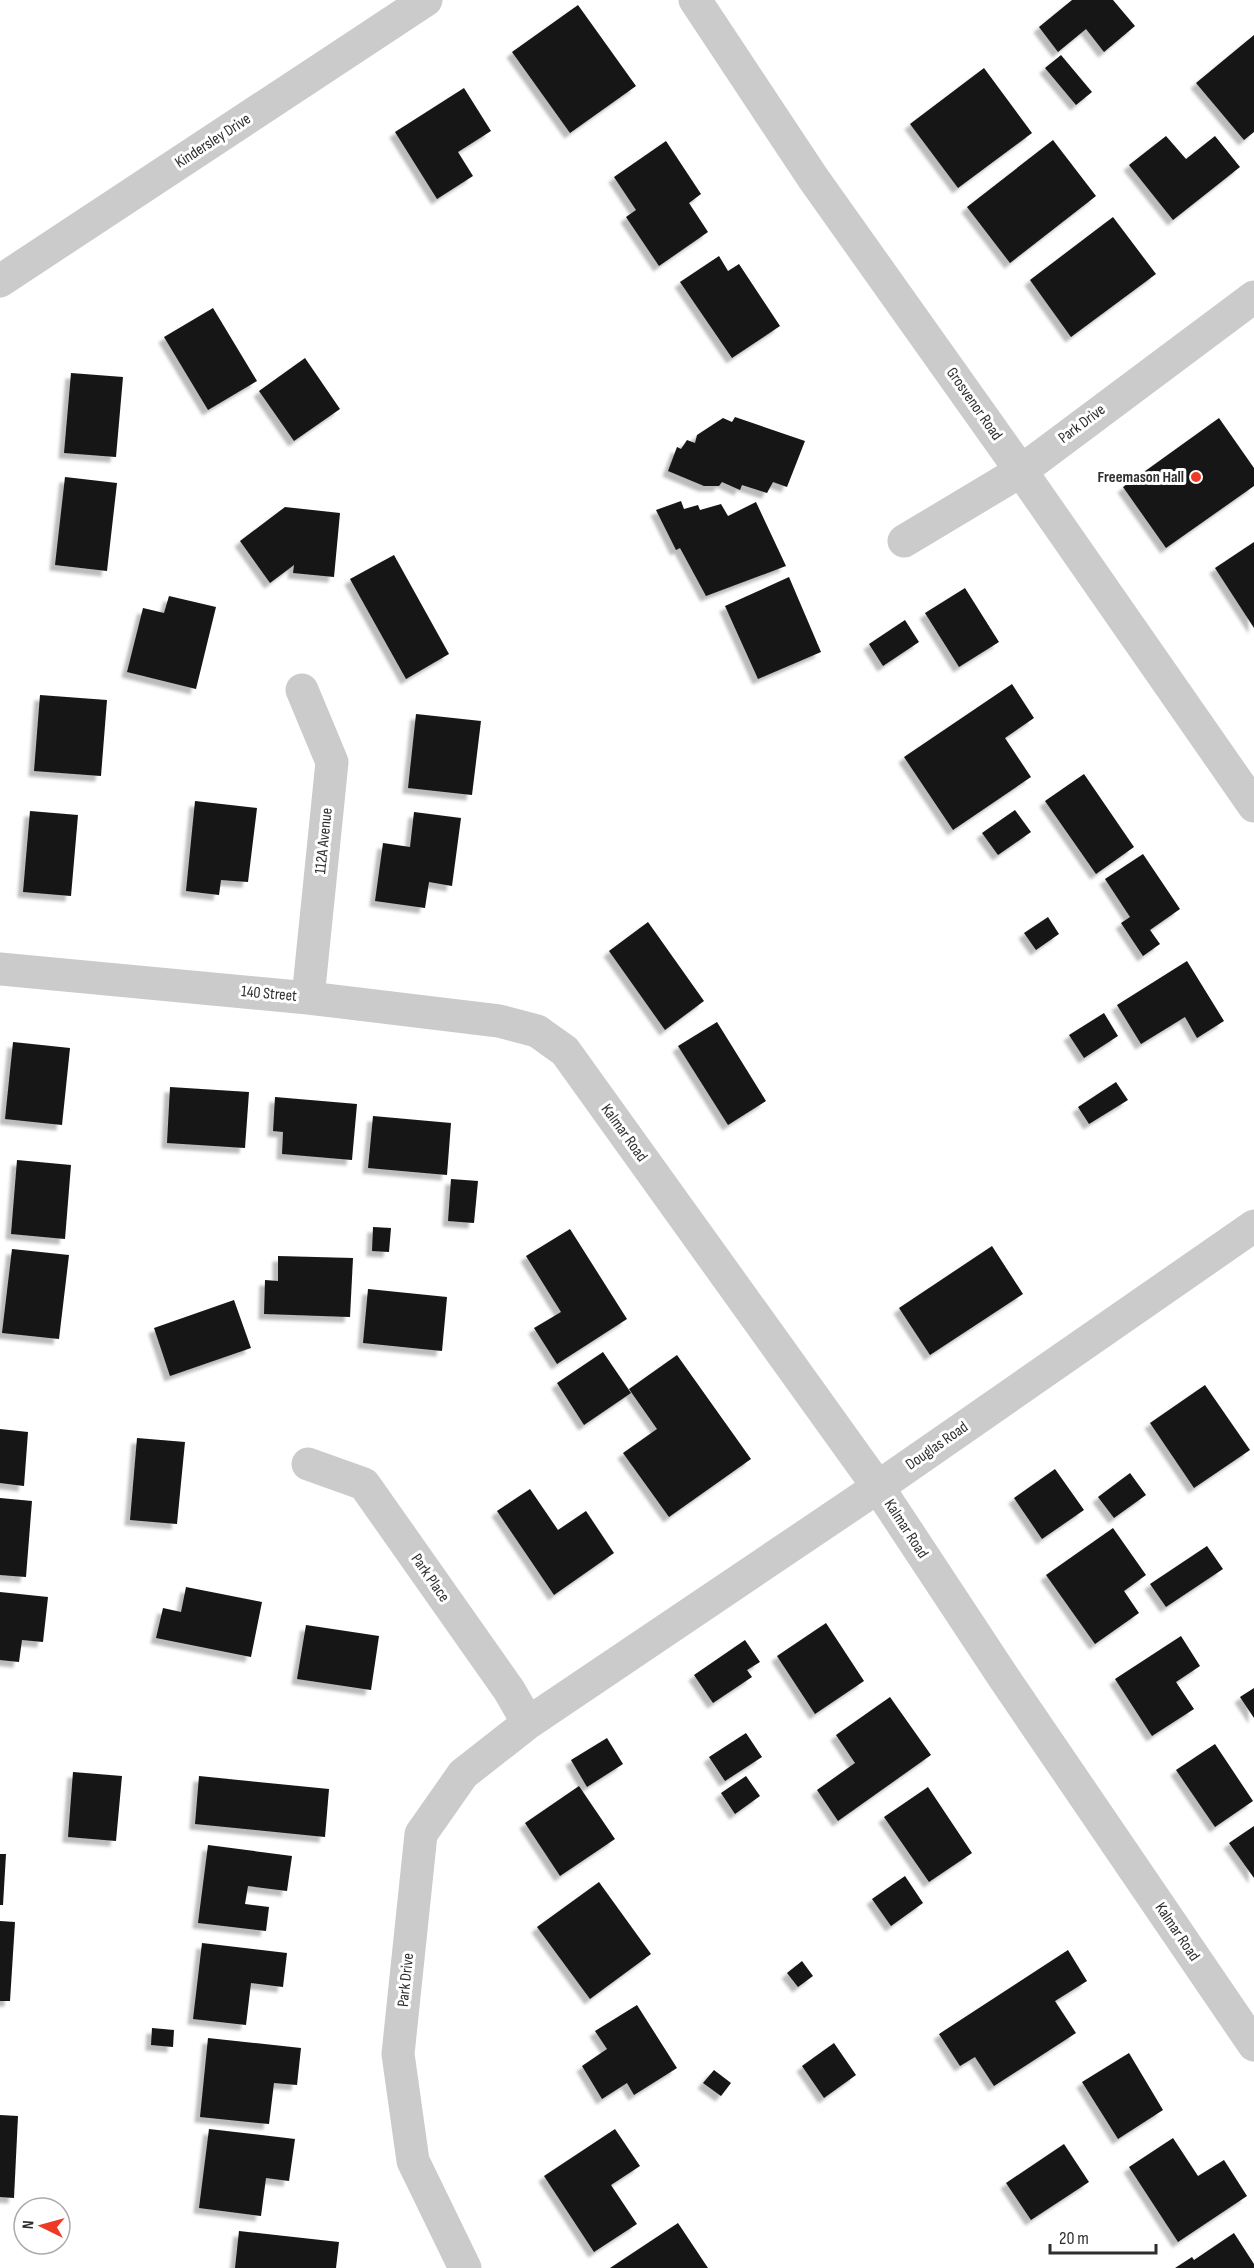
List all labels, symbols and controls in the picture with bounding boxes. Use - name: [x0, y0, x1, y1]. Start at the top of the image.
- street label: Kindersley Drive: [172, 110, 254, 172]
- street label: Grosvenor Road: [942, 364, 1006, 444]
- street label: Park Drive: [1055, 400, 1109, 448]
- place label: Freemason Hall: [1098, 468, 1184, 487]
- marker: Freemason Hall: [1189, 470, 1203, 484]
- street label: 112A Avenue: [311, 807, 337, 875]
- street label: 140 Street: [240, 982, 298, 1006]
- street label: Kalmar Road: [597, 1101, 651, 1165]
- street label: Douglas Road: [902, 1418, 972, 1474]
- street label: Kalmar Road: [880, 1496, 932, 1562]
- street label: Park Place: [407, 1550, 453, 1606]
- street label: Kalmar Road: [1151, 1899, 1203, 1965]
- street label: Park Drive: [394, 1952, 418, 2008]
- north arrow: [12, 2196, 72, 2256]
- scale bar: [1050, 2217, 1156, 2255]
- text: N: [19, 2220, 38, 2230]
- text: 20 m: [1059, 2228, 1089, 2249]

